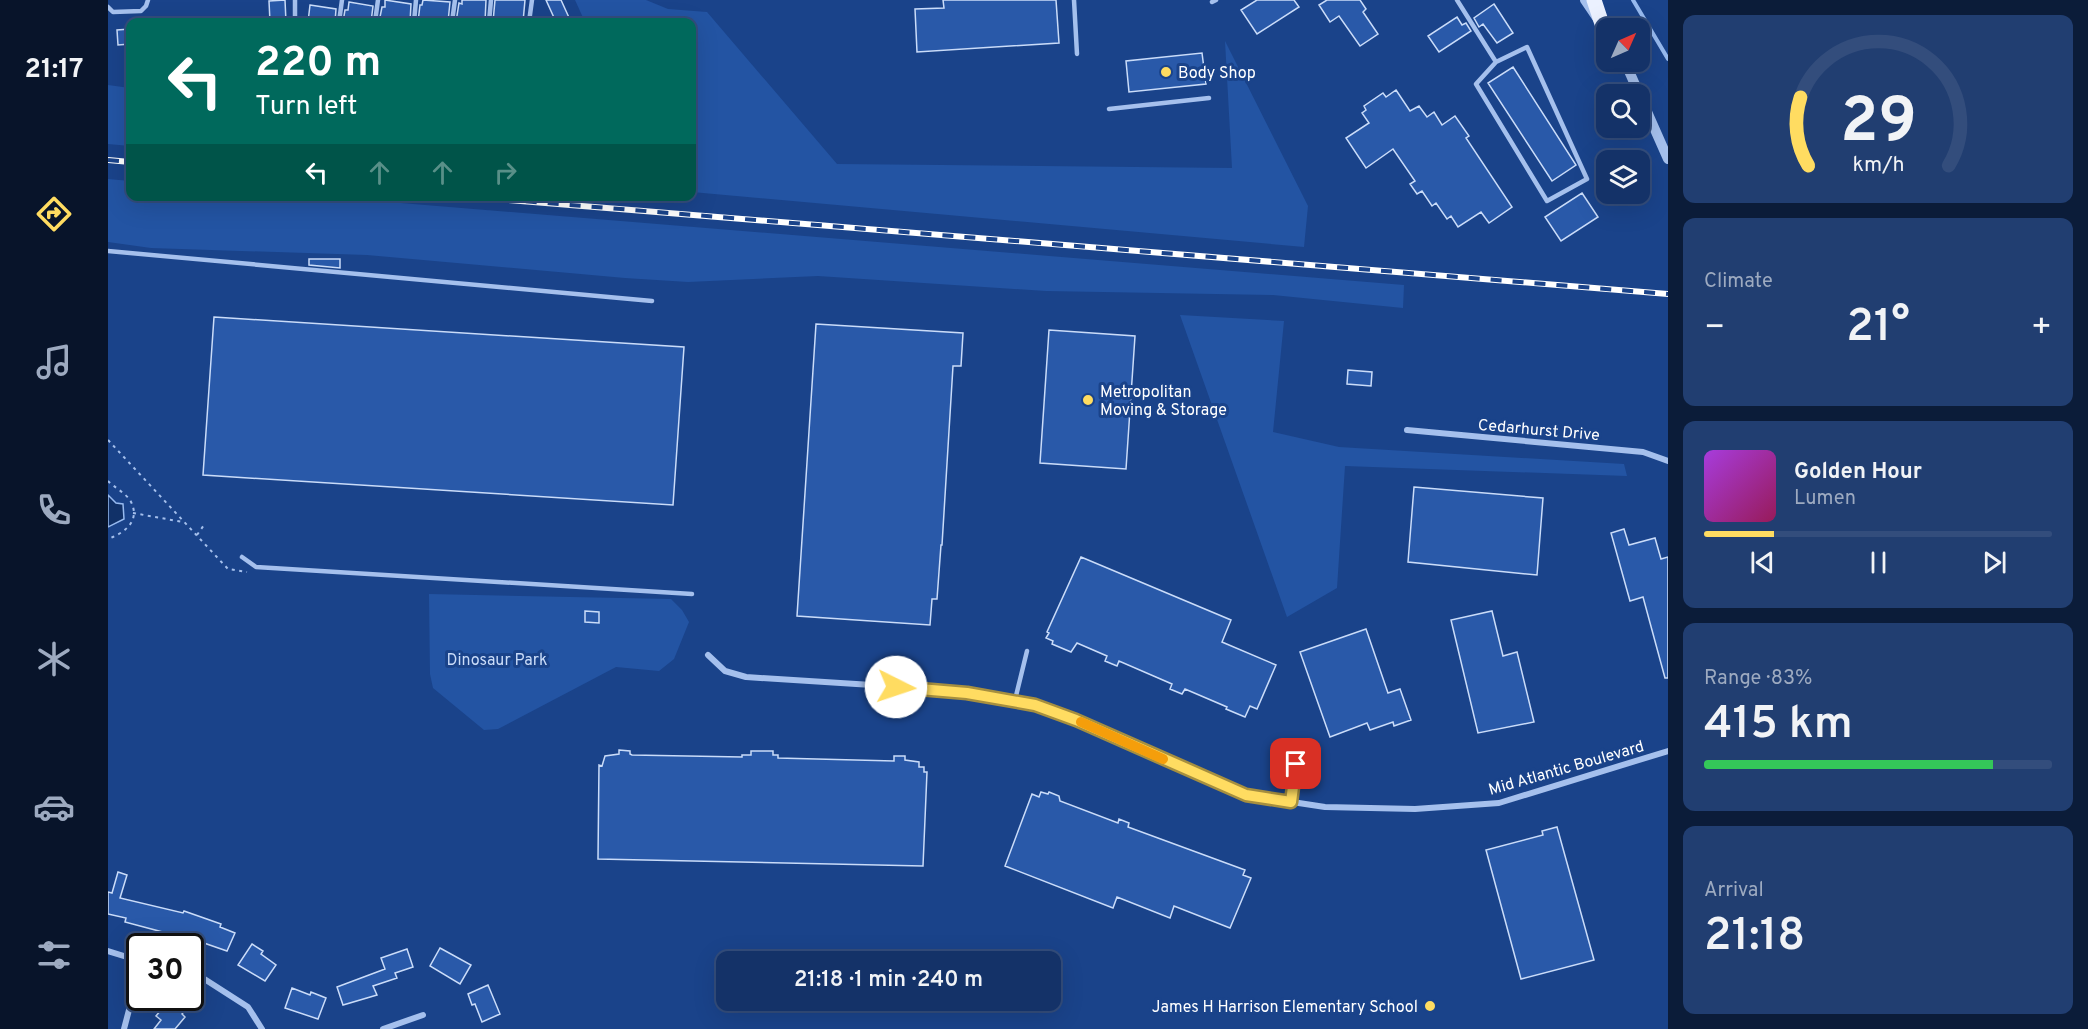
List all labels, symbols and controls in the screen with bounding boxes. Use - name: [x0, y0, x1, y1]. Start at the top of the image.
- north arrow: [1596, 18, 1650, 72]
- map controls: [1596, 18, 1650, 204]
- text: 220 m: [255, 38, 381, 91]
- icon: left: [156, 42, 234, 120]
- text: 21:17: [24, 53, 84, 87]
- place label: Body Shop: [1178, 64, 1256, 84]
- marker: Body Shop: [1159, 65, 1173, 79]
- button: search: [1596, 84, 1650, 138]
- text: 29: [1840, 85, 1916, 164]
- text: Turn left: [255, 90, 357, 124]
- button: layers: [1596, 150, 1650, 204]
- text: km/h: [1852, 152, 1904, 179]
- icon: left: [300, 156, 333, 189]
- icon: ahead: [363, 156, 396, 189]
- icon: ahead: [426, 156, 459, 189]
- icon: right: [489, 156, 522, 189]
- icon: directions: [33, 193, 75, 235]
- text: Climate: [1704, 269, 1773, 295]
- text: 21°: [1846, 300, 1910, 357]
- text: −: [1704, 308, 1725, 350]
- text: +: [2031, 308, 2052, 350]
- icon: music: [33, 341, 75, 383]
- place label: Metropolitan Moving & Storage: [1100, 383, 1227, 421]
- marker: Metropolitan Moving & Storage: [1081, 393, 1095, 407]
- street label: Cedarhurst Drive: [1477, 416, 1601, 446]
- text: Golden Hour: [1794, 459, 1922, 486]
- text: Lumen: [1794, 486, 1856, 512]
- icon: phone: [33, 489, 75, 531]
- icon: previous: [1746, 546, 1779, 579]
- icon: pause: [1862, 546, 1895, 579]
- icon: next: [1978, 546, 2011, 579]
- icon: climate: [33, 638, 75, 680]
- park label: Dinosaur Park: [447, 651, 547, 671]
- position arrow: [864, 655, 928, 719]
- text: Range · 83%: [1704, 666, 1812, 692]
- text: 415 km: [1704, 697, 1853, 754]
- street label: Mid Atlantic Boulevard: [1486, 737, 1647, 801]
- pin: [1270, 738, 1321, 789]
- icon: arrive: [1279, 747, 1312, 780]
- icon: car: [33, 786, 75, 828]
- text: Arrival: [1704, 878, 1764, 904]
- text: 21:18: [1704, 909, 1805, 966]
- speed limit sign: 30: [126, 933, 204, 1011]
- icon: filters: [33, 934, 75, 976]
- text: 21:18 · 1 min · 240 m: [794, 967, 983, 994]
- place label: James H Harrison Elementary School: [1152, 998, 1418, 1018]
- marker: James H Harrison Elementary School: [1423, 999, 1437, 1013]

